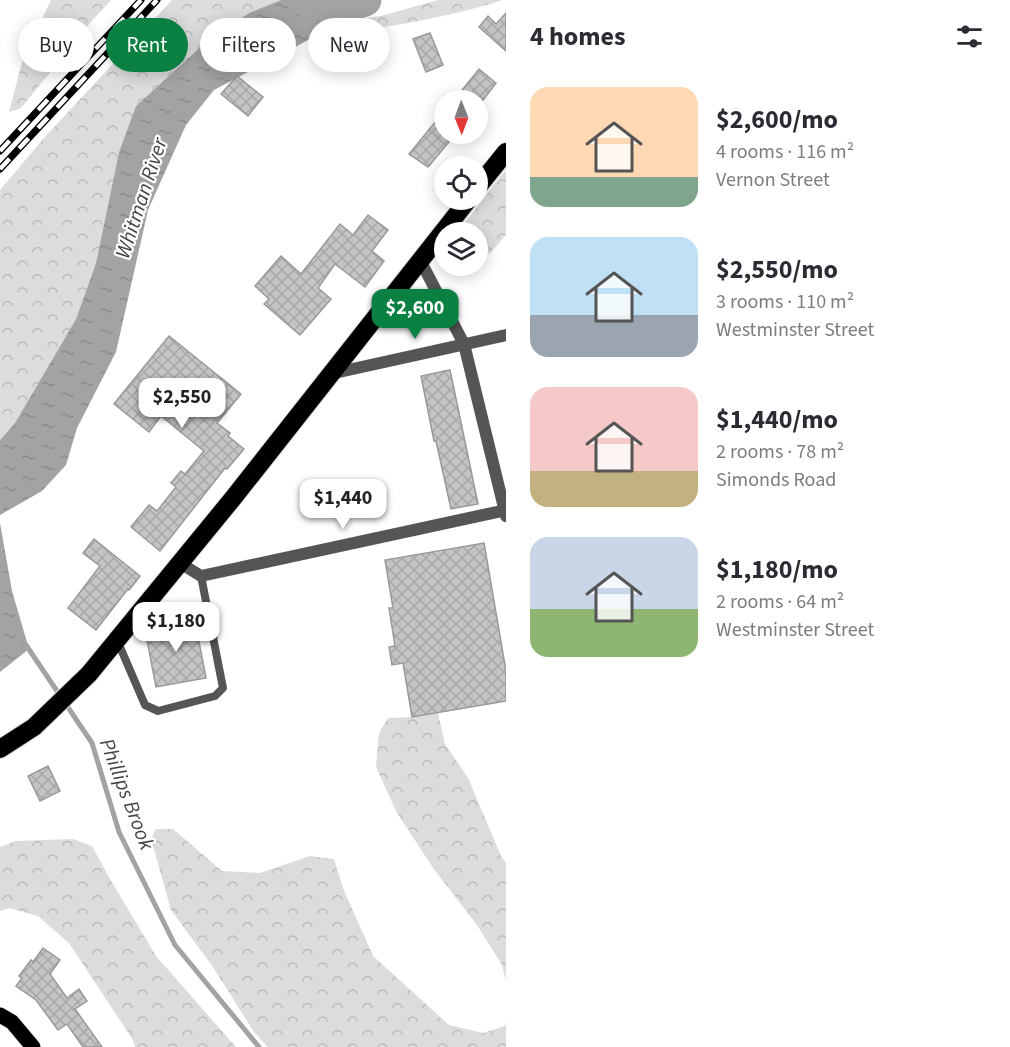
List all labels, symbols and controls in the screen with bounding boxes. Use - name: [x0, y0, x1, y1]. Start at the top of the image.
- chip: Buy: [18, 18, 94, 72]
- chip: Rent: [106, 18, 188, 72]
- chip: Filters: [200, 18, 296, 72]
- chip: New: [308, 18, 390, 72]
- text: 4 homes: [530, 18, 625, 55]
- icon: filters: [953, 20, 986, 53]
- north arrow: [434, 90, 488, 144]
- map controls: [434, 90, 488, 276]
- text: $2,600/mo: [716, 101, 838, 138]
- icon: home: [578, 111, 650, 183]
- water label: Whitman River: [107, 133, 175, 262]
- text: 4 rooms · 116 m²: [716, 138, 854, 166]
- button: locate: [434, 156, 488, 210]
- text: Vernon Street: [716, 166, 830, 194]
- button: layers: [434, 222, 488, 276]
- text: $2,550/mo: [716, 251, 838, 288]
- icon: home: [578, 261, 650, 333]
- text: 3 rooms · 110 m²: [716, 288, 854, 316]
- pin: $2,600: [366, 289, 464, 340]
- text: $2,600: [386, 294, 444, 322]
- text: Westminster Street: [716, 316, 874, 344]
- pin: $2,550: [133, 378, 231, 429]
- text: $2,550: [153, 383, 211, 411]
- text: $1,440/mo: [716, 401, 838, 438]
- icon: home: [578, 411, 650, 483]
- text: 2 rooms · 78 m²: [716, 438, 844, 466]
- text: Simonds Road: [716, 466, 836, 494]
- pin: $1,440: [294, 479, 392, 530]
- text: $1,440: [314, 484, 372, 512]
- text: $1,180/mo: [716, 551, 838, 588]
- icon: home: [578, 561, 650, 633]
- text: 2 rooms · 64 m²: [716, 588, 844, 616]
- pin: $1,180: [127, 602, 225, 653]
- text: $1,180: [147, 607, 205, 635]
- text: Westminster Street: [716, 616, 874, 644]
- water label: Phillips Brook: [92, 734, 162, 855]

